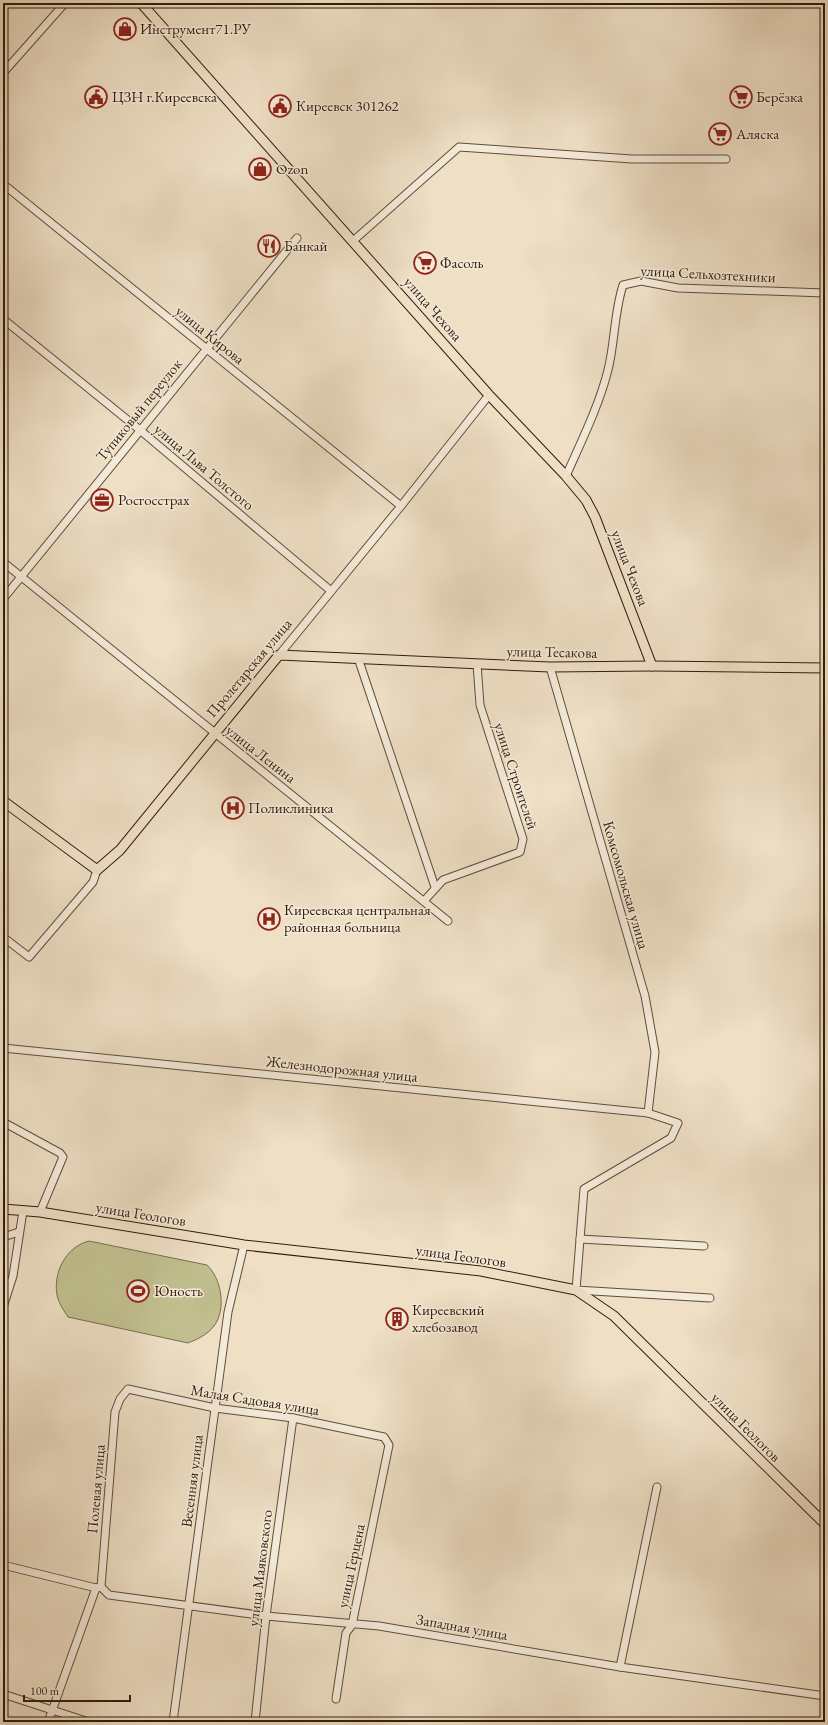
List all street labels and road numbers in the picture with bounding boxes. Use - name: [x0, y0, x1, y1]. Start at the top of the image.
- street label: улица Сельхозтехники: [640, 260, 776, 287]
- street label: улица Чехова: [400, 272, 467, 345]
- street label: улица Кирова: [172, 301, 249, 368]
- street label: Тупиковый переулок: [91, 355, 186, 465]
- street label: улица Льва Толстого: [150, 419, 258, 514]
- street label: улица Чехова: [607, 527, 654, 608]
- street label: Пролетарская улица: [202, 614, 296, 721]
- street label: улица Тесакова: [506, 641, 598, 662]
- street label: улица Ленина: [222, 720, 300, 787]
- street label: улица Строителей: [490, 720, 543, 832]
- street label: Комсомольская улица: [599, 819, 654, 951]
- street label: Железнодорожная улица: [264, 1051, 419, 1086]
- street label: улица Геологов: [95, 1197, 187, 1230]
- street label: улица Геологов: [415, 1240, 507, 1271]
- street label: Малая Садовая улица: [189, 1380, 321, 1419]
- street label: улица Геологов: [707, 1388, 785, 1466]
- street label: Весенняя улица: [176, 1434, 207, 1528]
- street label: Полевая улица: [82, 1443, 109, 1534]
- street label: улица Маяковского: [243, 1508, 276, 1627]
- street label: улица Герцена: [332, 1522, 369, 1610]
- street label: Западная улица: [415, 1609, 509, 1644]

